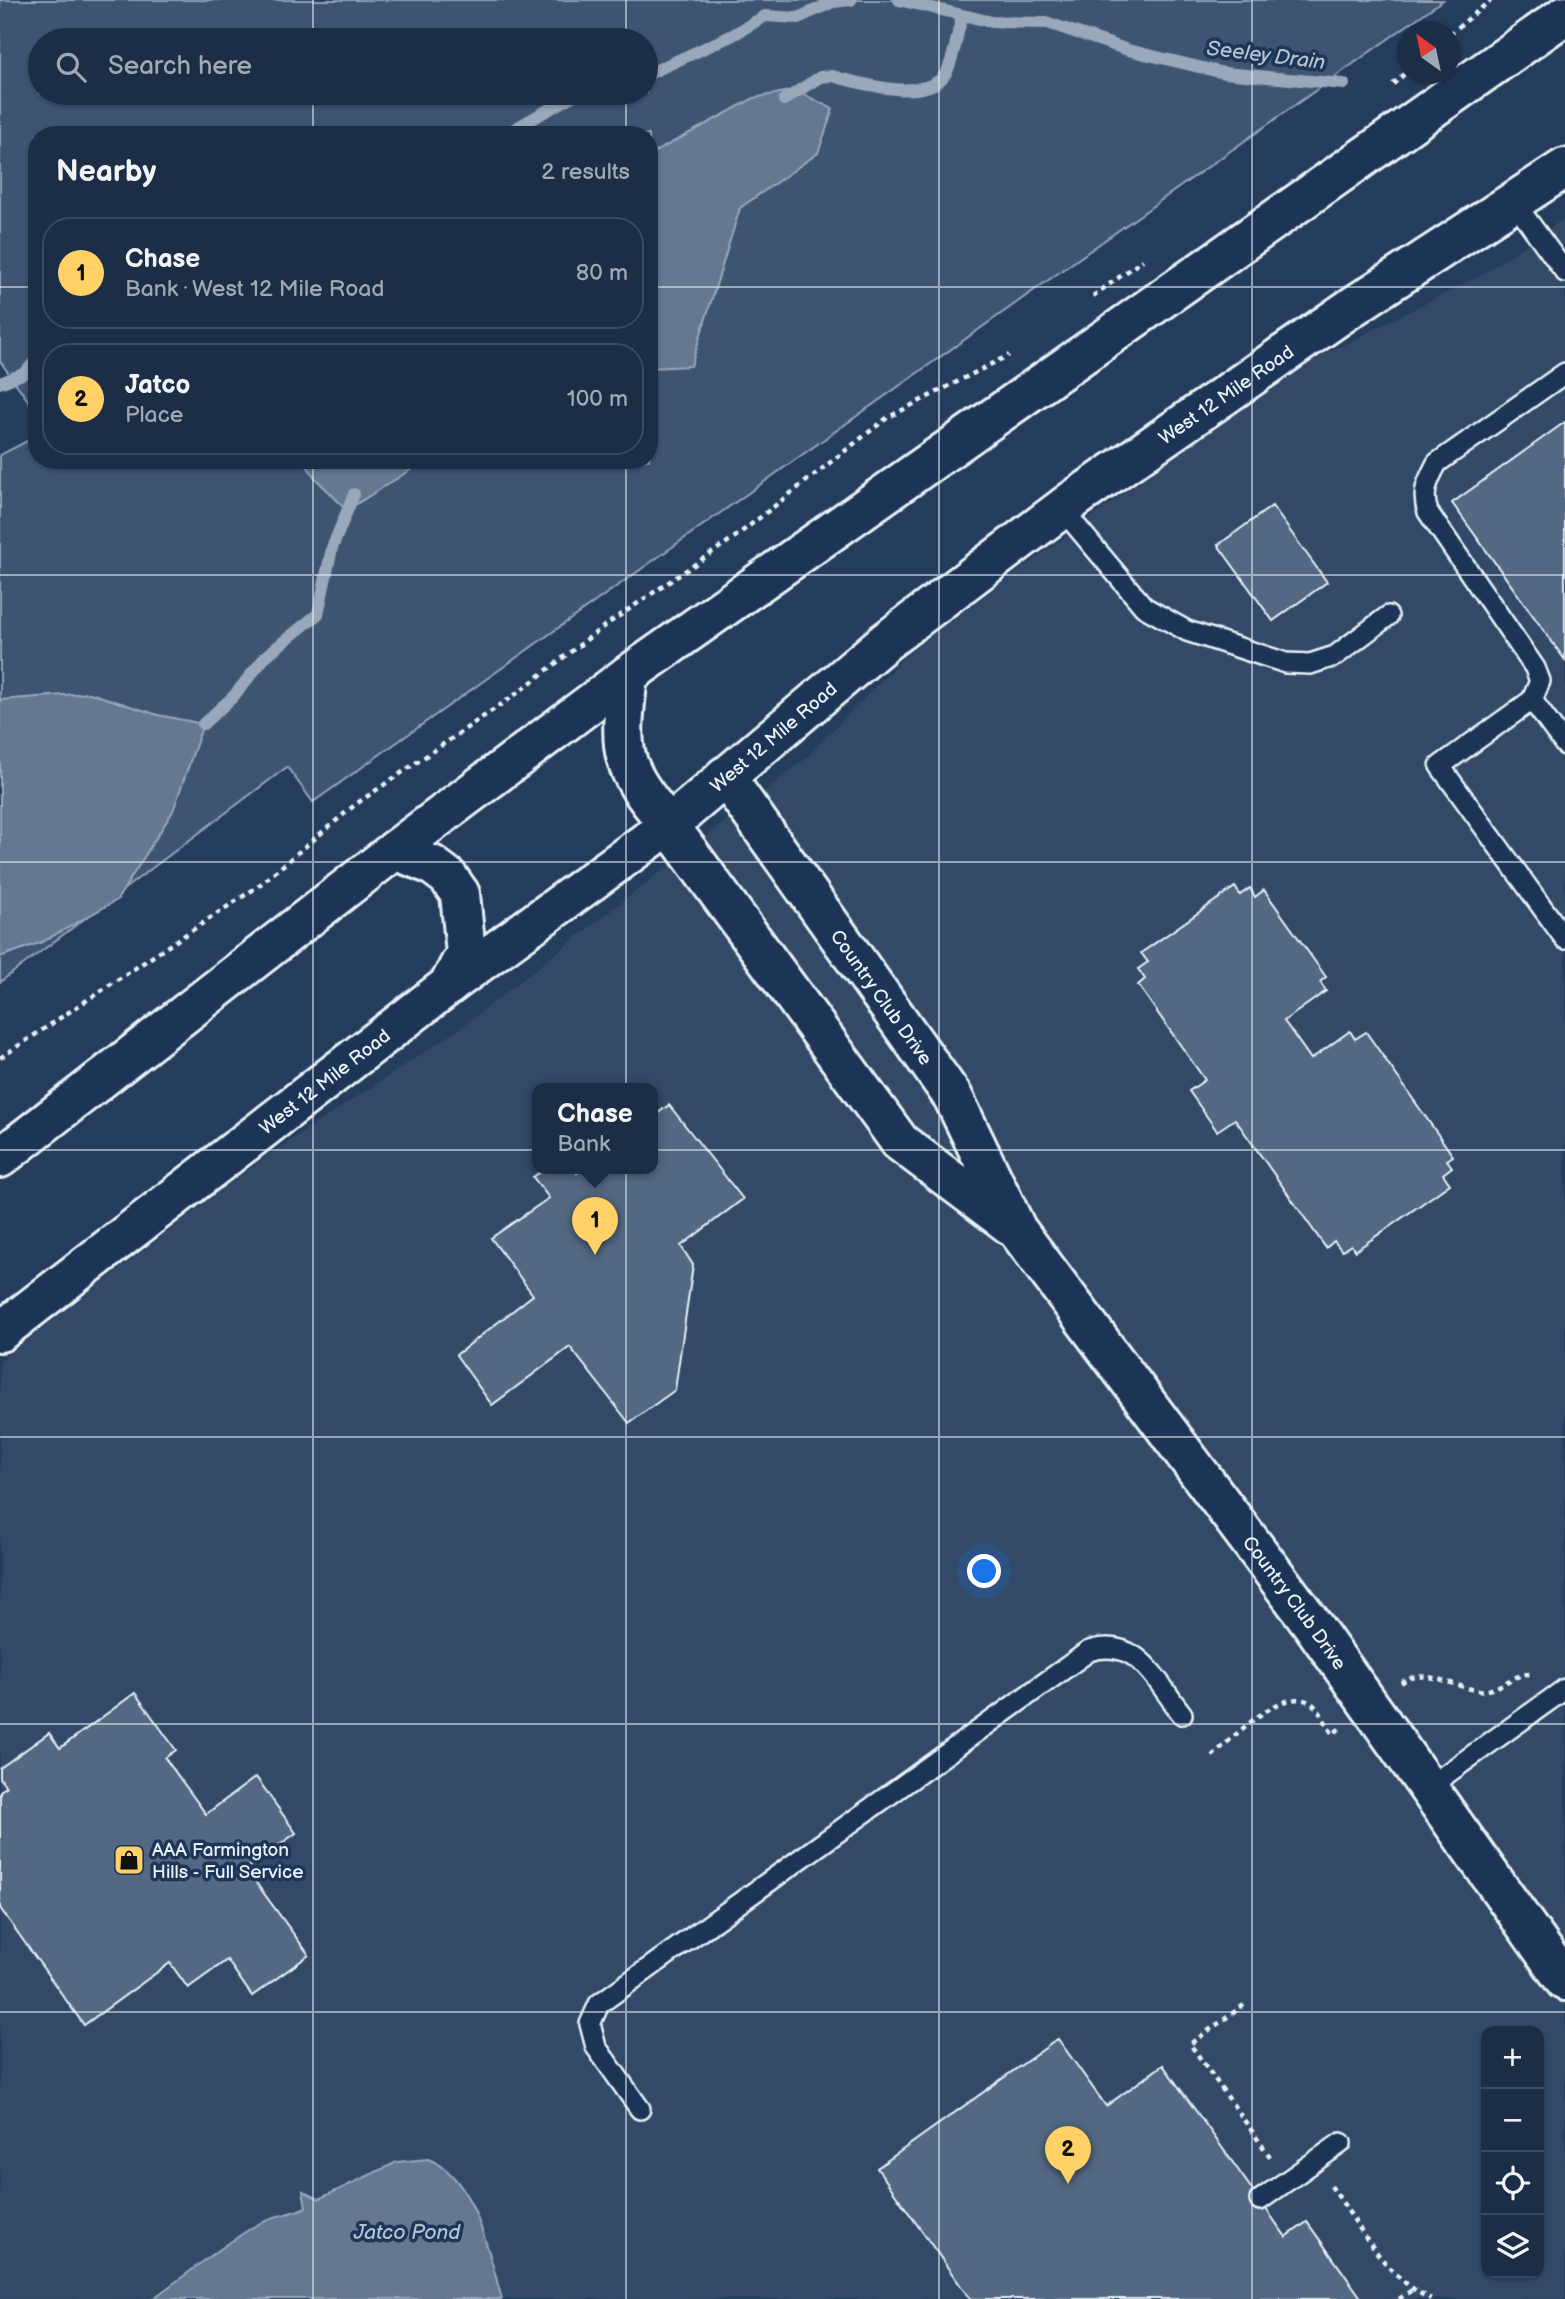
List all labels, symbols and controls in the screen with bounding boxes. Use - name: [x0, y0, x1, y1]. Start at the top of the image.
- north arrow: [1397, 21, 1460, 84]
- search box: [28, 28, 658, 105]
- water label: Seeley Drain: [1205, 36, 1327, 75]
- icon: search: [52, 48, 90, 86]
- text: Search here: [108, 51, 252, 82]
- text: Nearby: [56, 154, 156, 190]
- text: 2 results: [541, 158, 630, 186]
- text: Chase: [125, 244, 200, 275]
- text: 1: [76, 259, 86, 287]
- text: 80 m: [576, 259, 628, 287]
- text: Bank · West 12 Mile Road: [125, 275, 384, 303]
- street label: West 12 Mile Road: [1155, 341, 1299, 450]
- text: Jatco: [125, 370, 190, 401]
- text: 2: [74, 385, 88, 413]
- text: 100 m: [567, 385, 628, 413]
- text: Place: [125, 401, 183, 429]
- street label: West 12 Mile Road: [706, 678, 842, 798]
- street label: Country Club Drive: [825, 926, 937, 1070]
- street label: West 12 Mile Road: [255, 1025, 395, 1140]
- popup: [532, 1083, 658, 1174]
- text: Chase: [557, 1099, 633, 1130]
- text: Bank: [557, 1130, 610, 1158]
- pin: 1: [572, 1197, 618, 1255]
- street label: Country Club Drive: [1237, 1532, 1351, 1675]
- your location: [967, 1554, 1001, 1588]
- place label: AAA Farmington Hills - Full Service: [152, 1839, 303, 1884]
- shop icon: AAA Farmington Hills - Full Service: [112, 1843, 146, 1877]
- map controls: [1481, 2026, 1544, 2278]
- button: +: [1481, 2026, 1544, 2089]
- button: −: [1481, 2089, 1544, 2152]
- pin: 2: [1045, 2126, 1091, 2184]
- button: locate: [1481, 2152, 1544, 2215]
- button: layers: [1481, 2215, 1544, 2278]
- water label: Jatco Pond: [353, 2220, 461, 2245]

